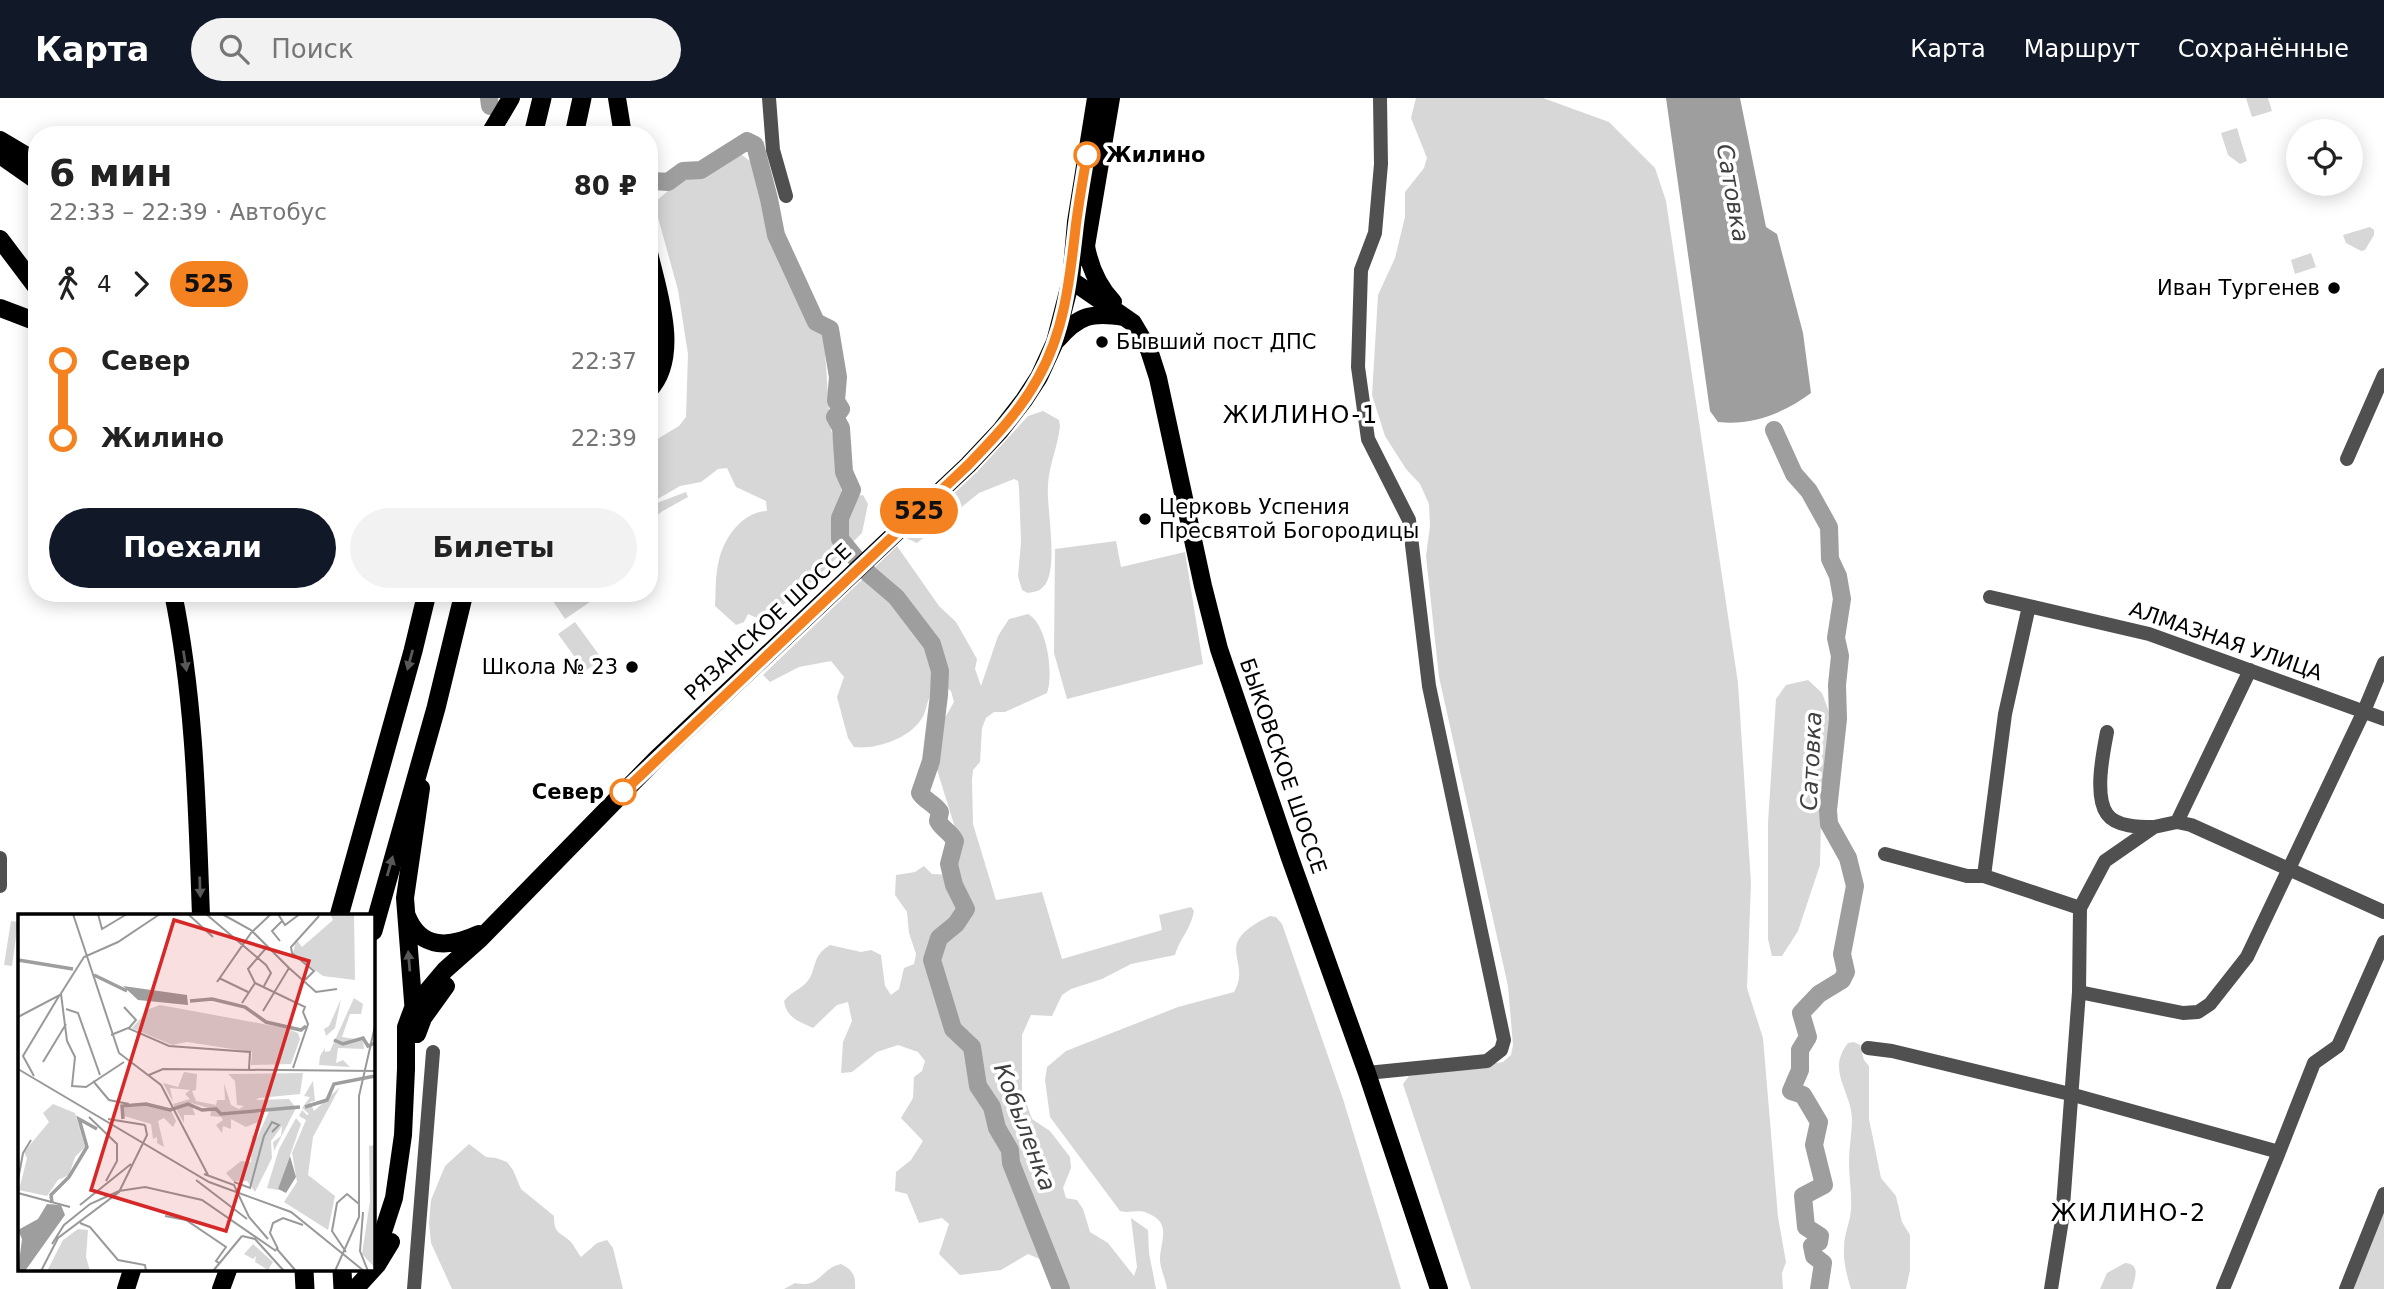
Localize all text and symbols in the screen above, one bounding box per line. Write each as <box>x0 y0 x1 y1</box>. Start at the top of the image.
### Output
search box <box>191 18 681 81</box>
text: Карта <box>35 30 149 69</box>
icon: search <box>215 30 253 68</box>
text: Поиск <box>271 34 354 64</box>
text: Карта <box>1910 35 1986 63</box>
text: Маршрут <box>2024 35 2140 63</box>
text: Сохранённые <box>2178 35 2349 63</box>
map controls <box>2286 119 2363 196</box>
button: locate <box>2286 119 2363 196</box>
marker: Жилино <box>1074 142 1100 168</box>
water label: Сатовка <box>1712 142 1754 244</box>
place label: Жилино <box>1106 143 1205 167</box>
text: 6 мин <box>49 151 173 195</box>
text: 80 ₽ <box>574 171 637 201</box>
text: 22:33 – 22:39 · Автобус <box>49 199 327 225</box>
icon: walk <box>49 265 87 303</box>
icon: forward <box>122 265 160 303</box>
text: 525 <box>184 270 234 298</box>
text: 4 <box>97 271 112 297</box>
place label: Иван Тургенев <box>2157 276 2320 300</box>
marker: Иван Тургенев <box>2326 280 2342 296</box>
place label: Бывший пост ДПС <box>1116 330 1316 354</box>
marker: Бывший пост ДПС <box>1094 334 1110 350</box>
text: Север <box>101 346 190 376</box>
text: 22:37 <box>571 348 637 374</box>
district label: ЖИЛИНО-1 <box>1223 401 1379 429</box>
text: Жилино <box>101 423 224 453</box>
text: 22:39 <box>571 425 637 451</box>
line badge: 525 <box>879 488 959 534</box>
place label: Церковь Успения Пресвятой Богородицы <box>1159 495 1419 543</box>
text: 525 <box>894 497 944 525</box>
button: Поехали <box>49 508 336 588</box>
button: Билеты <box>350 508 637 588</box>
marker: Церковь Успения Пресвятой Богородицы <box>1137 511 1153 527</box>
street label: РЯЗАНСКОЕ ШОССЕ <box>680 539 856 705</box>
street label: АЛМАЗНАЯ УЛИЦА <box>2126 597 2326 686</box>
one-way arrow <box>405 649 415 670</box>
one-way arrow <box>179 650 190 672</box>
place label: Школа № 23 <box>482 655 618 679</box>
street label: БЫКОВСКОЕ ШОССЕ <box>1235 655 1331 877</box>
marker: Школа № 23 <box>624 659 640 675</box>
water label: Сатовка <box>1795 711 1827 811</box>
marker: Север <box>610 779 636 805</box>
place label: Север <box>532 780 604 804</box>
one-way arrow <box>386 855 396 876</box>
one-way arrow <box>194 877 206 899</box>
inset map <box>18 914 374 1272</box>
one-way arrow <box>403 950 414 972</box>
water label: Кобыленка <box>989 1059 1061 1195</box>
district label: ЖИЛИНО-2 <box>2051 1199 2207 1227</box>

